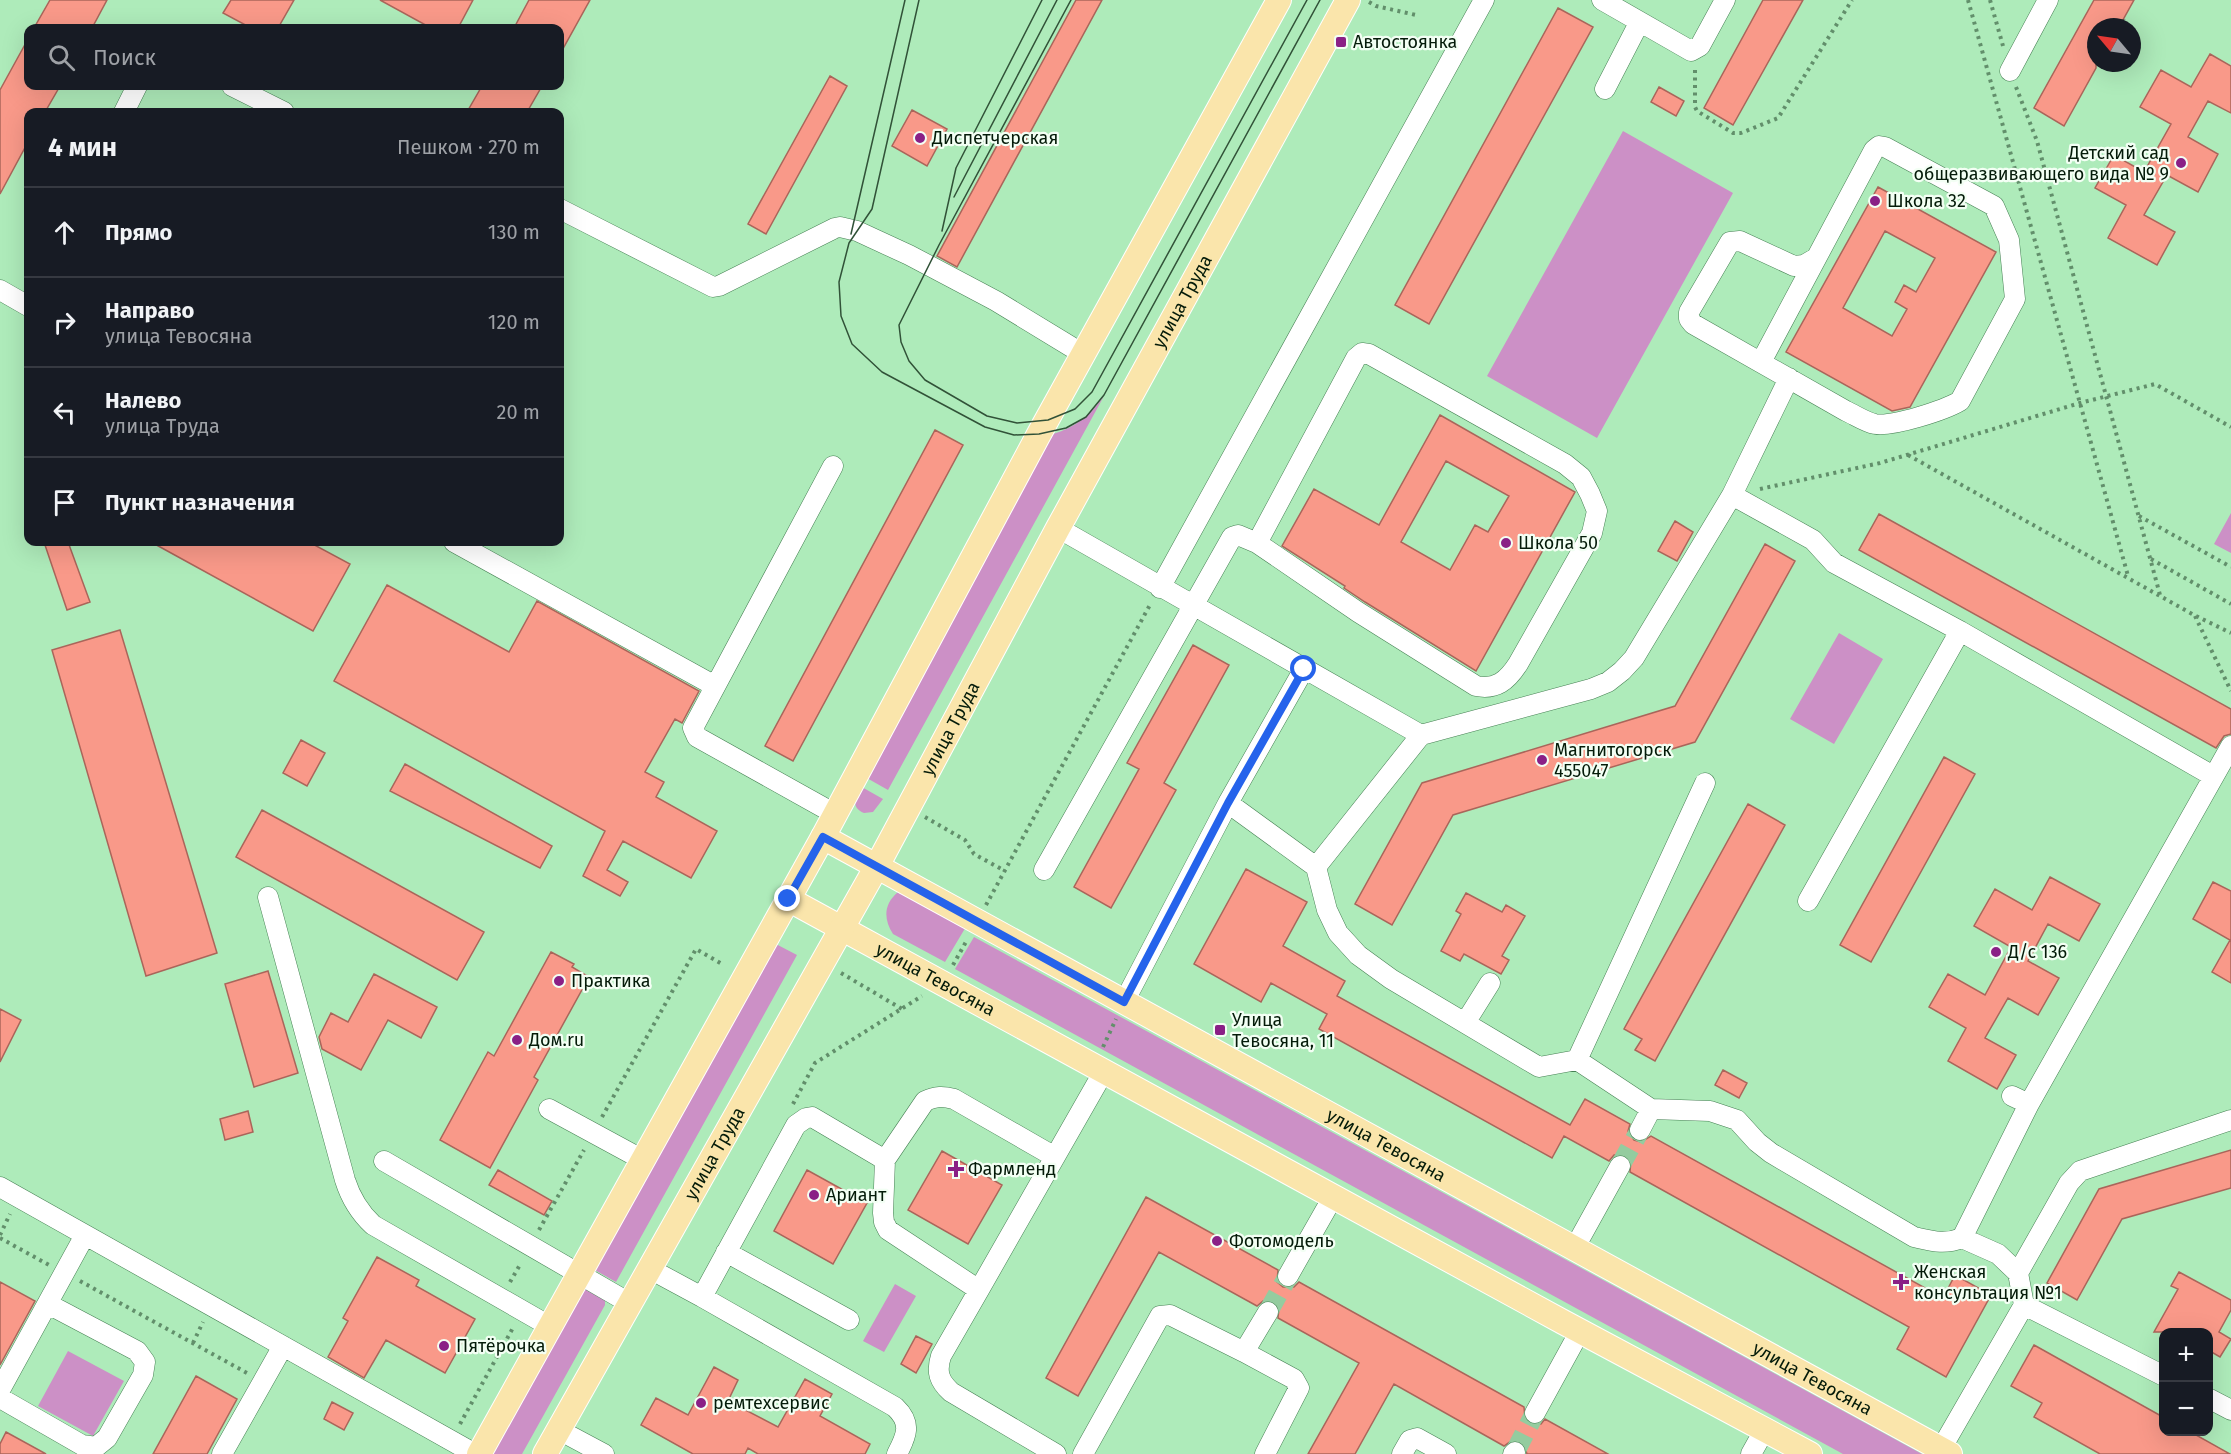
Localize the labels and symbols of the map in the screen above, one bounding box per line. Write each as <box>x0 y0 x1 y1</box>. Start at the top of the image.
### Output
north arrow <box>2087 18 2141 72</box>
place label: Автостоянка <box>1353 31 1457 53</box>
marker: Автостоянка <box>1334 35 1348 49</box>
place label: Диспетчерская <box>931 127 1058 149</box>
marker: Диспетчерская <box>913 131 927 145</box>
place label: Детский сад общеразвивающего вида № 9 <box>1913 142 2169 185</box>
marker: Детский сад общеразвивающего вида № 9 <box>2174 156 2188 170</box>
place label: Школа 32 <box>1887 190 1966 212</box>
marker: Школа 32 <box>1868 194 1882 208</box>
street label: улица Труда <box>1148 251 1217 352</box>
place label: Школа 50 <box>1518 532 1598 554</box>
marker: Школа 50 <box>1499 536 1513 550</box>
route start <box>1290 655 1316 681</box>
street label: улица Труда <box>916 678 985 779</box>
place label: Магнитогорск 455047 <box>1554 739 1672 782</box>
marker: Магнитогорск 455047 <box>1535 753 1549 767</box>
route end <box>774 885 800 911</box>
street label: улица Тевосяна <box>872 938 999 1021</box>
place label: Д/с 136 <box>2007 941 2067 963</box>
marker: Д/с 136 <box>1989 945 2003 959</box>
place label: Практика <box>571 970 651 992</box>
marker: Практика <box>552 974 566 988</box>
place label: Улица Тевосяна, 11 <box>1232 1009 1334 1052</box>
marker: Улица Тевосяна, 11 <box>1213 1023 1227 1037</box>
place label: Дом.ru <box>528 1029 584 1051</box>
marker: Дом.ru <box>510 1033 524 1047</box>
street label: улица Труда <box>680 1103 750 1204</box>
street label: улица Тевосяна <box>1323 1104 1450 1187</box>
place label: Фармленд <box>968 1158 1056 1180</box>
marker: Фармленд <box>949 1162 963 1176</box>
place label: Ариант <box>826 1184 887 1206</box>
marker: Ариант <box>807 1188 821 1202</box>
place label: Фотомодель <box>1229 1230 1334 1252</box>
marker: Фотомодель <box>1210 1234 1224 1248</box>
place label: Женская консультация №1 <box>1914 1261 2062 1304</box>
marker: Женская консультация №1 <box>1892 1273 1910 1291</box>
place label: Пятёрочка <box>456 1335 546 1357</box>
street label: улица Тевосяна <box>1749 1337 1876 1420</box>
marker: Пятёрочка <box>437 1339 451 1353</box>
place label: ремтехсервис <box>713 1392 830 1414</box>
marker: ремтехсервис <box>694 1396 708 1410</box>

